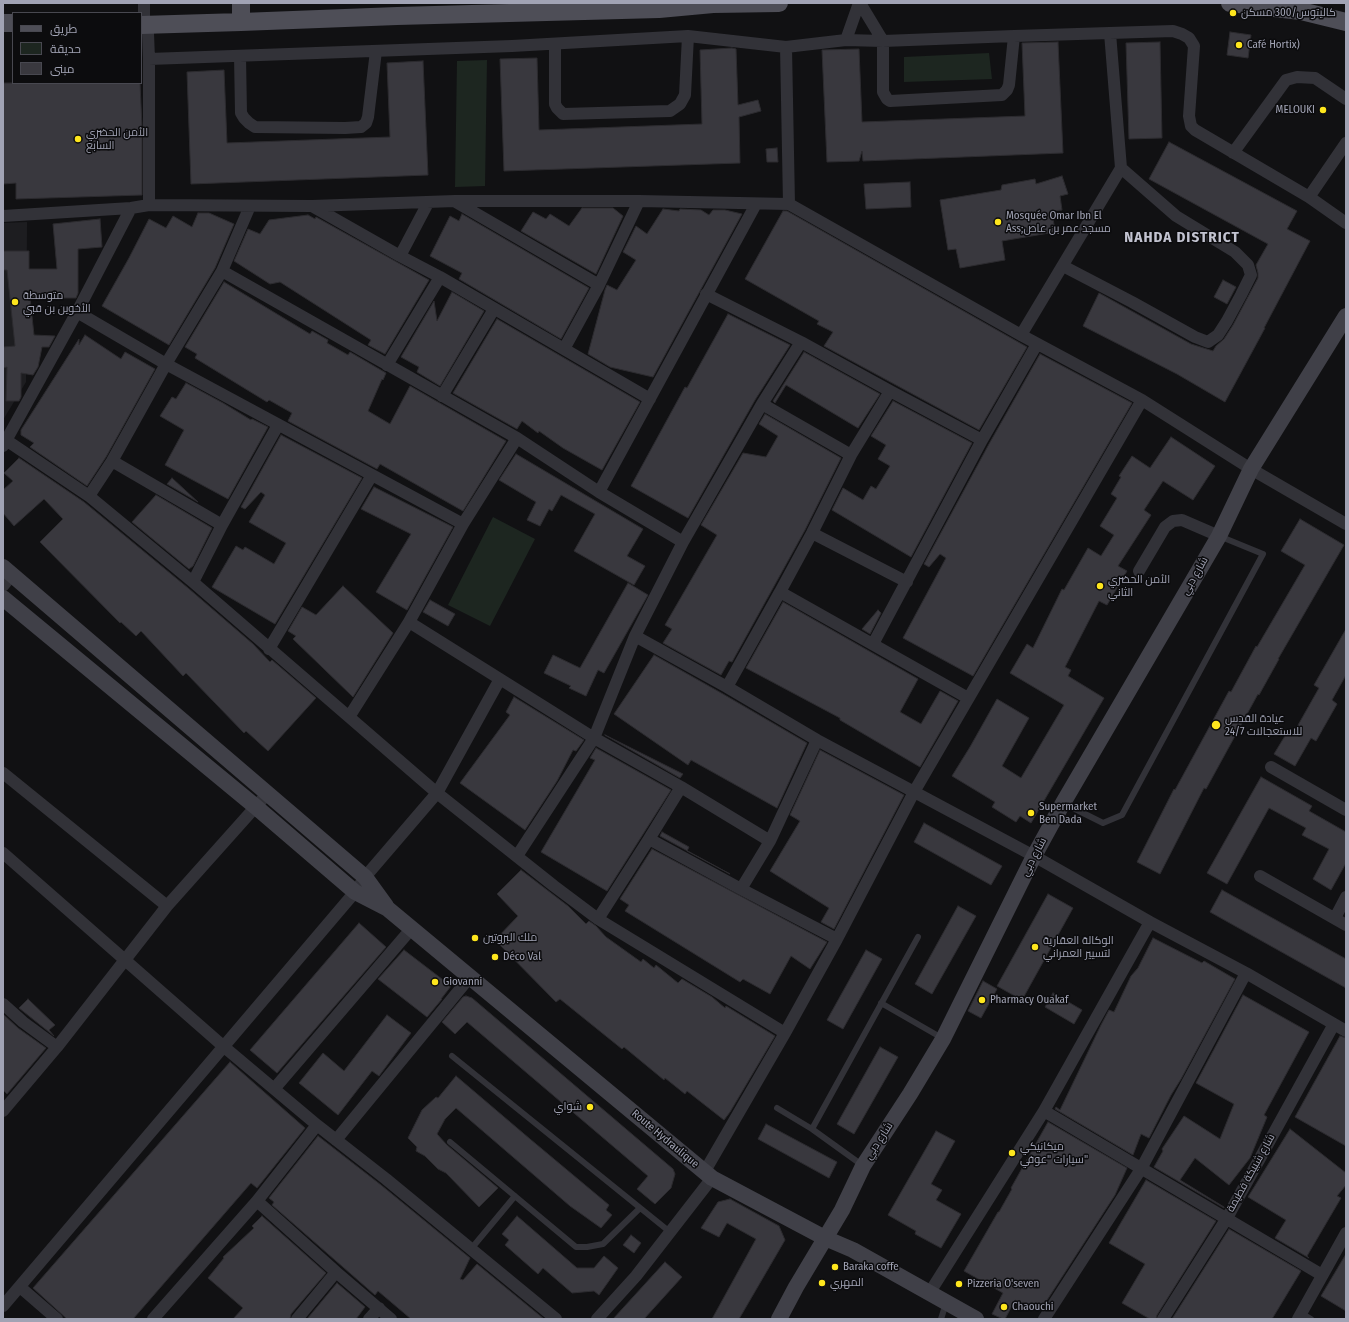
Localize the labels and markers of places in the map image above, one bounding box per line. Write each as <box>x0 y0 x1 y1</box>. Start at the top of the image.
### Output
place label: كاليتوس/300 مسكن <box>1241 6 1336 20</box>
marker: كاليتوس/300 مسكن <box>1228 8 1238 18</box>
place label: Café Hortix) <box>1247 38 1300 52</box>
marker: Café Hortix) <box>1234 40 1244 50</box>
place label: MELOUKI <box>1276 103 1315 117</box>
marker: MELOUKI <box>1318 105 1328 115</box>
place label: الأمن الحضري السابع <box>86 126 148 152</box>
marker: الأمن الحضري السابع <box>73 134 83 144</box>
place label: Mosquée Omar Ibn El Ass;مسجد عمر بن عاص <box>1006 209 1111 235</box>
marker: Mosquée Omar Ibn El Ass;مسجد عمر بن عاص <box>993 217 1003 227</box>
place label: متوسطة الأخوين بن قبي <box>23 289 91 315</box>
marker: متوسطة الأخوين بن قبي <box>10 297 20 307</box>
place label: الأمن الحضري الثاني <box>1108 573 1170 599</box>
marker: الأمن الحضري الثاني <box>1095 581 1105 591</box>
place label: عيادة القدس للاستعجالات 24/7 <box>1225 712 1302 738</box>
marker: عيادة القدس للاستعجالات 24/7 <box>1210 719 1222 731</box>
place label: Supermarket Ben Dada <box>1039 800 1097 826</box>
marker: Supermarket Ben Dada <box>1026 808 1036 818</box>
place label: ملك البروتين <box>483 931 537 945</box>
marker: ملك البروتين <box>470 933 480 943</box>
place label: الوكالة العقارية لتسيير العمراني <box>1043 934 1114 960</box>
marker: الوكالة العقارية لتسيير العمراني <box>1030 942 1040 952</box>
place label: Déco Val <box>503 950 541 964</box>
marker: Déco Val <box>490 952 500 962</box>
place label: Giovanni <box>443 975 482 989</box>
marker: Giovanni <box>430 977 440 987</box>
place label: Pharmacy Ouakaf <box>990 993 1068 1007</box>
marker: Pharmacy Ouakaf <box>977 995 987 1005</box>
place label: شواي <box>554 1100 582 1114</box>
marker: شواي <box>585 1102 595 1112</box>
place label: ميكانيكي سيارات "عوفي" <box>1020 1140 1088 1166</box>
marker: ميكانيكي سيارات "عوفي" <box>1007 1148 1017 1158</box>
place label: Baraka coffe <box>843 1260 899 1274</box>
marker: Baraka coffe <box>830 1262 840 1272</box>
place label: المهري <box>830 1276 864 1290</box>
place label: Pizzeria O'seven <box>967 1277 1039 1291</box>
marker: المهري <box>817 1278 827 1288</box>
marker: Pizzeria O'seven <box>954 1279 964 1289</box>
place label: Chaouchi <box>1012 1300 1053 1314</box>
marker: Chaouchi <box>999 1302 1009 1312</box>

